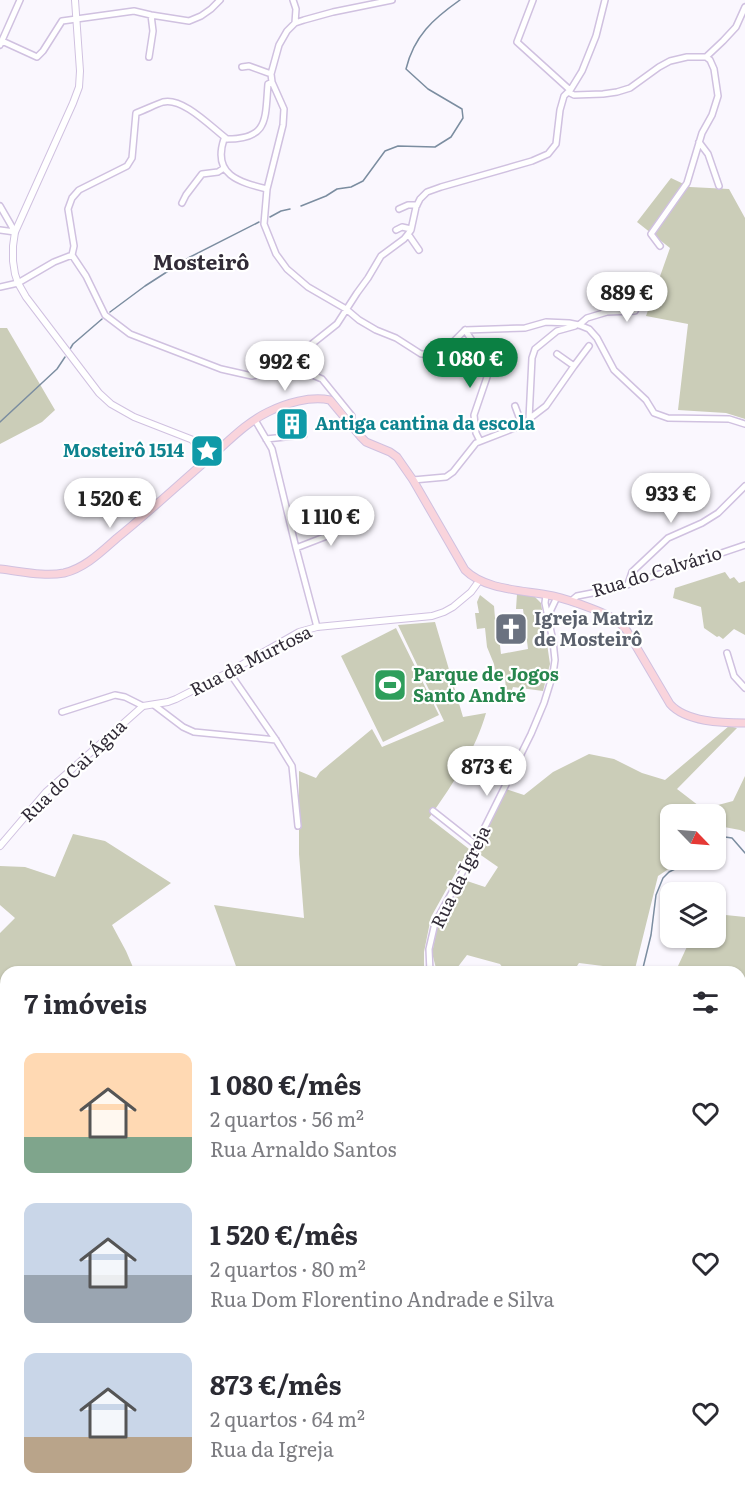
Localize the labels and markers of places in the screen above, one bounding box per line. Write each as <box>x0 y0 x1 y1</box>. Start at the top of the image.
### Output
pin: 889 € <box>585 272 669 323</box>
pin: 1 080 € <box>415 338 525 389</box>
pin: 992 € <box>243 341 327 392</box>
building icon: Antiga cantina da escola <box>274 406 310 442</box>
place label: Antiga cantina da escola <box>315 409 536 436</box>
place icon: Mosteirô 1514 <box>189 433 225 469</box>
place label: Mosteirô 1514 <box>63 436 184 463</box>
pin: 933 € <box>629 473 713 524</box>
pin: 1 520 € <box>55 478 165 529</box>
pin: 1 110 € <box>276 496 386 547</box>
place label: Igreja Matriz de Mosteirô <box>534 604 653 652</box>
church icon: Igreja Matriz de Mosteirô <box>493 611 529 647</box>
place label: Parque de Jogos Santo André <box>413 660 559 708</box>
sports icon: Parque de Jogos Santo André <box>372 667 408 703</box>
pin: 873 € <box>445 746 529 797</box>

